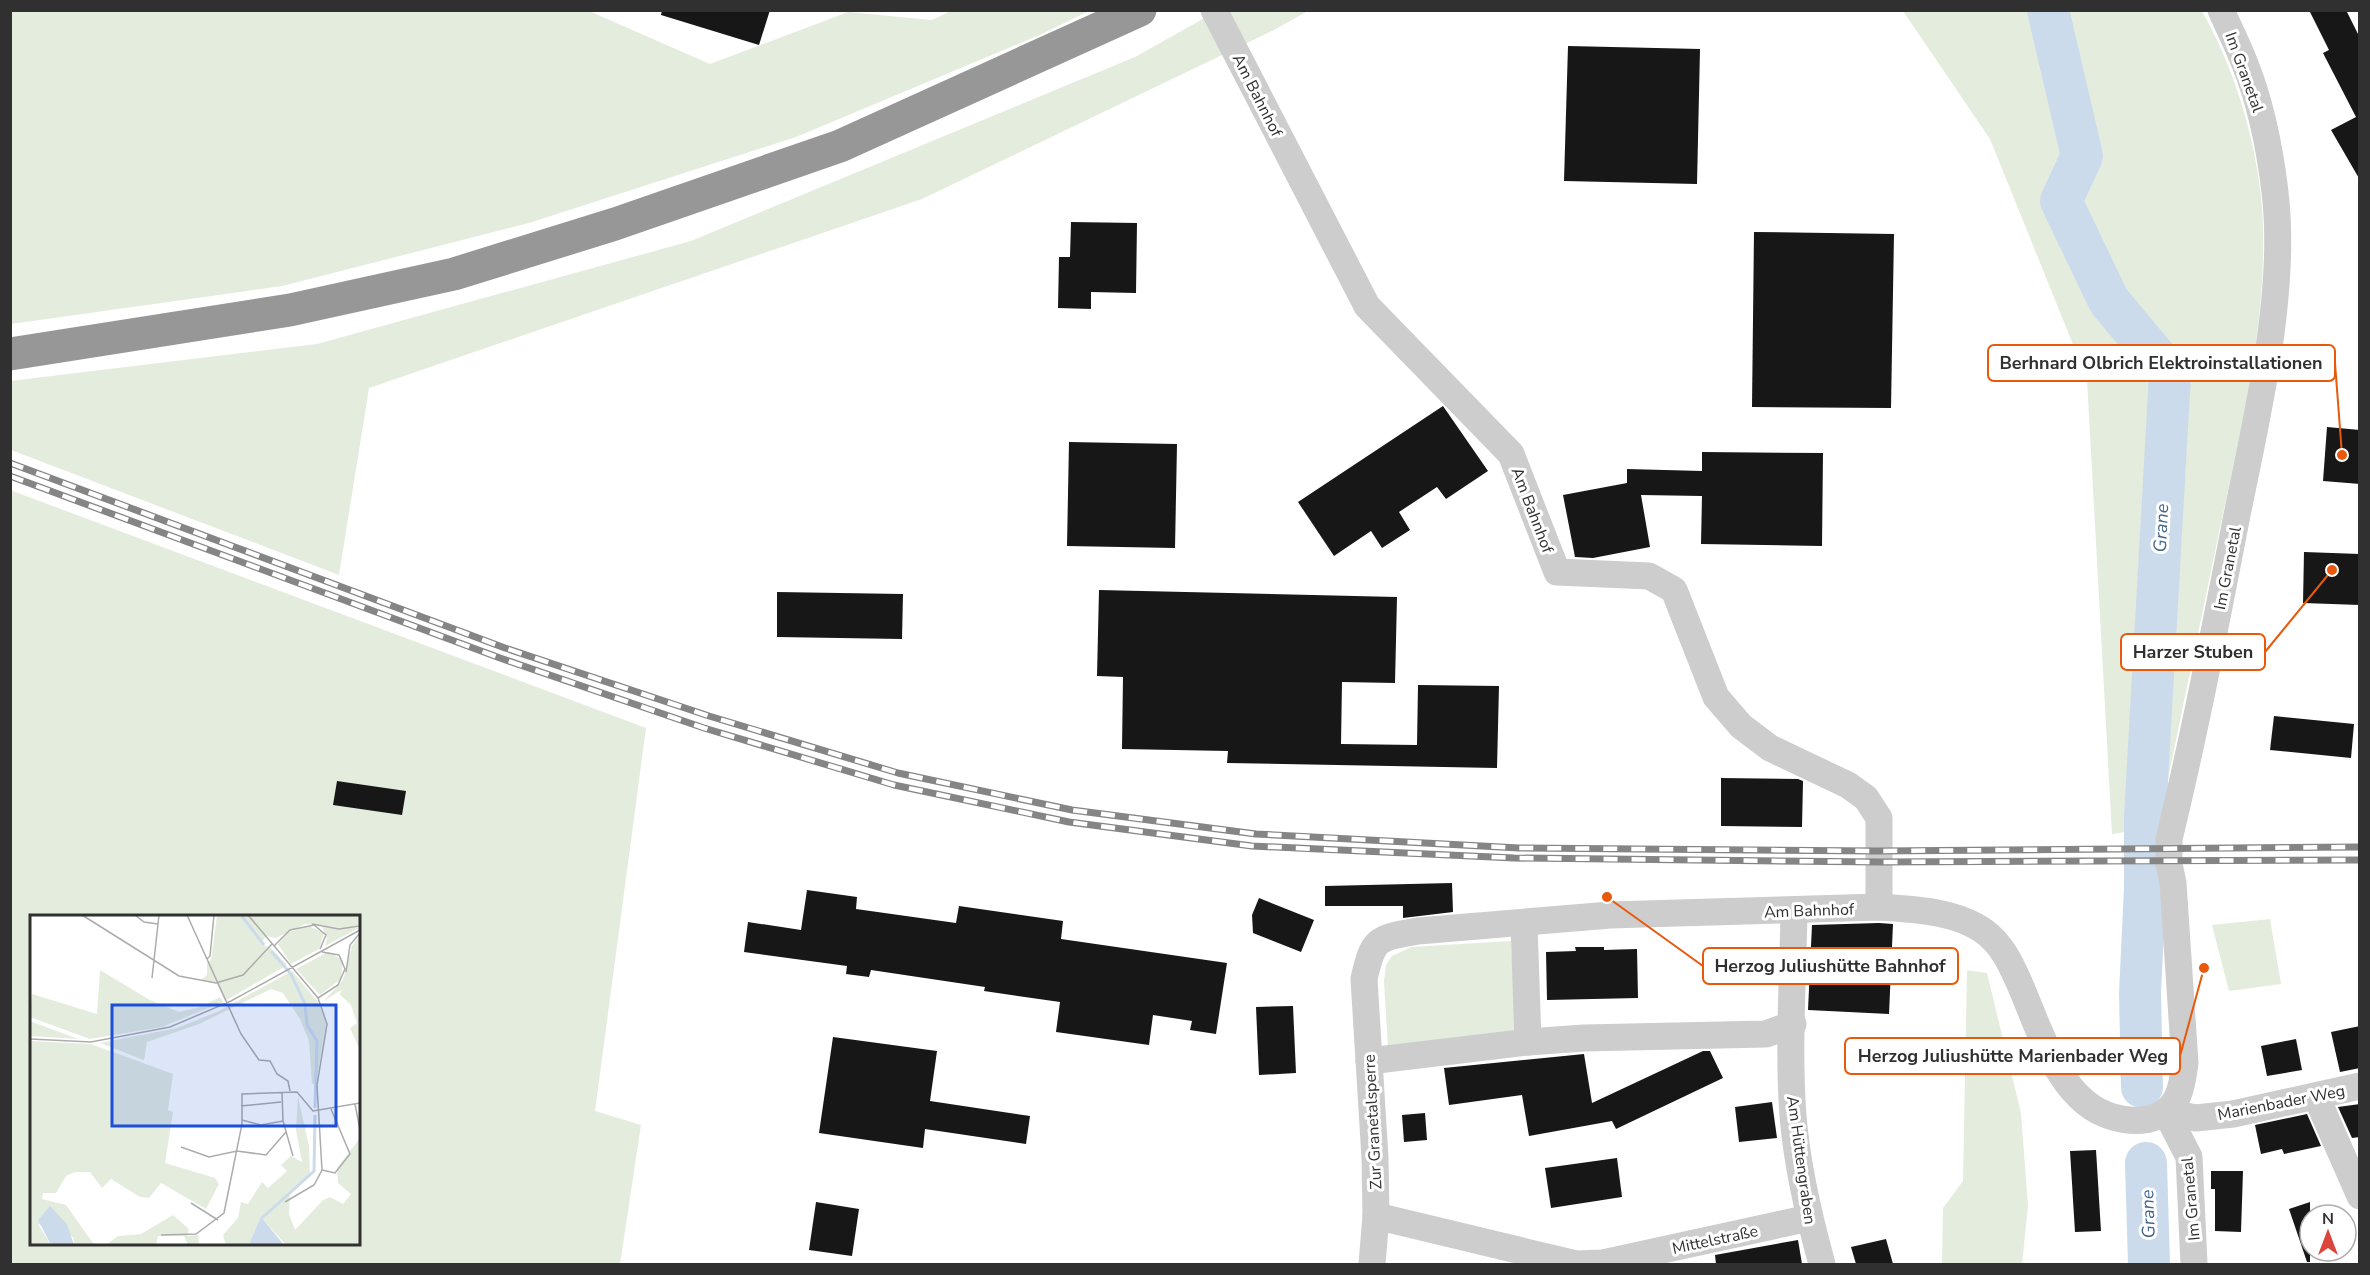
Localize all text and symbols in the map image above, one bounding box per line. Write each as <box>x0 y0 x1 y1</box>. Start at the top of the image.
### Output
street label: Im Granetal <box>2219 29 2269 116</box>
street label: Am Bahnhof <box>1227 50 1288 141</box>
callout: Berhnard Olbrich Elektroinstallationen <box>1988 345 2335 381</box>
text: Berhnard Olbrich Elektroinstallationen <box>1999 351 2323 375</box>
street label: Am Bahnhof <box>1506 464 1559 557</box>
water label: Grane <box>2148 503 2174 553</box>
street label: Im Granetal <box>2209 525 2247 612</box>
callout: Harzer Stuben <box>2121 634 2265 670</box>
text: Harzer Stuben <box>2133 640 2253 664</box>
street label: Am Bahnhof <box>1764 898 1855 924</box>
inset map <box>30 915 360 1245</box>
callout: Herzog Juliushütte Bahnhof <box>1703 948 1958 984</box>
text: Herzog Juliushütte Bahnhof <box>1714 954 1946 978</box>
callout: Herzog Juliushütte Marienbader Weg <box>1845 1038 2180 1074</box>
text: Herzog Juliushütte Marienbader Weg <box>1858 1044 2168 1068</box>
street label: Zur Granetalsperre <box>1358 1054 1388 1190</box>
street label: Marienbader Weg <box>2216 1080 2347 1126</box>
street label: Am Hüttengraben <box>1781 1094 1821 1226</box>
street label: Im Granetal <box>2176 1156 2206 1242</box>
water label: Grane <box>2135 1189 2161 1239</box>
north arrow <box>2298 1203 2358 1263</box>
text: N <box>2322 1208 2334 1230</box>
street label: Mittelstraße <box>1670 1220 1760 1260</box>

